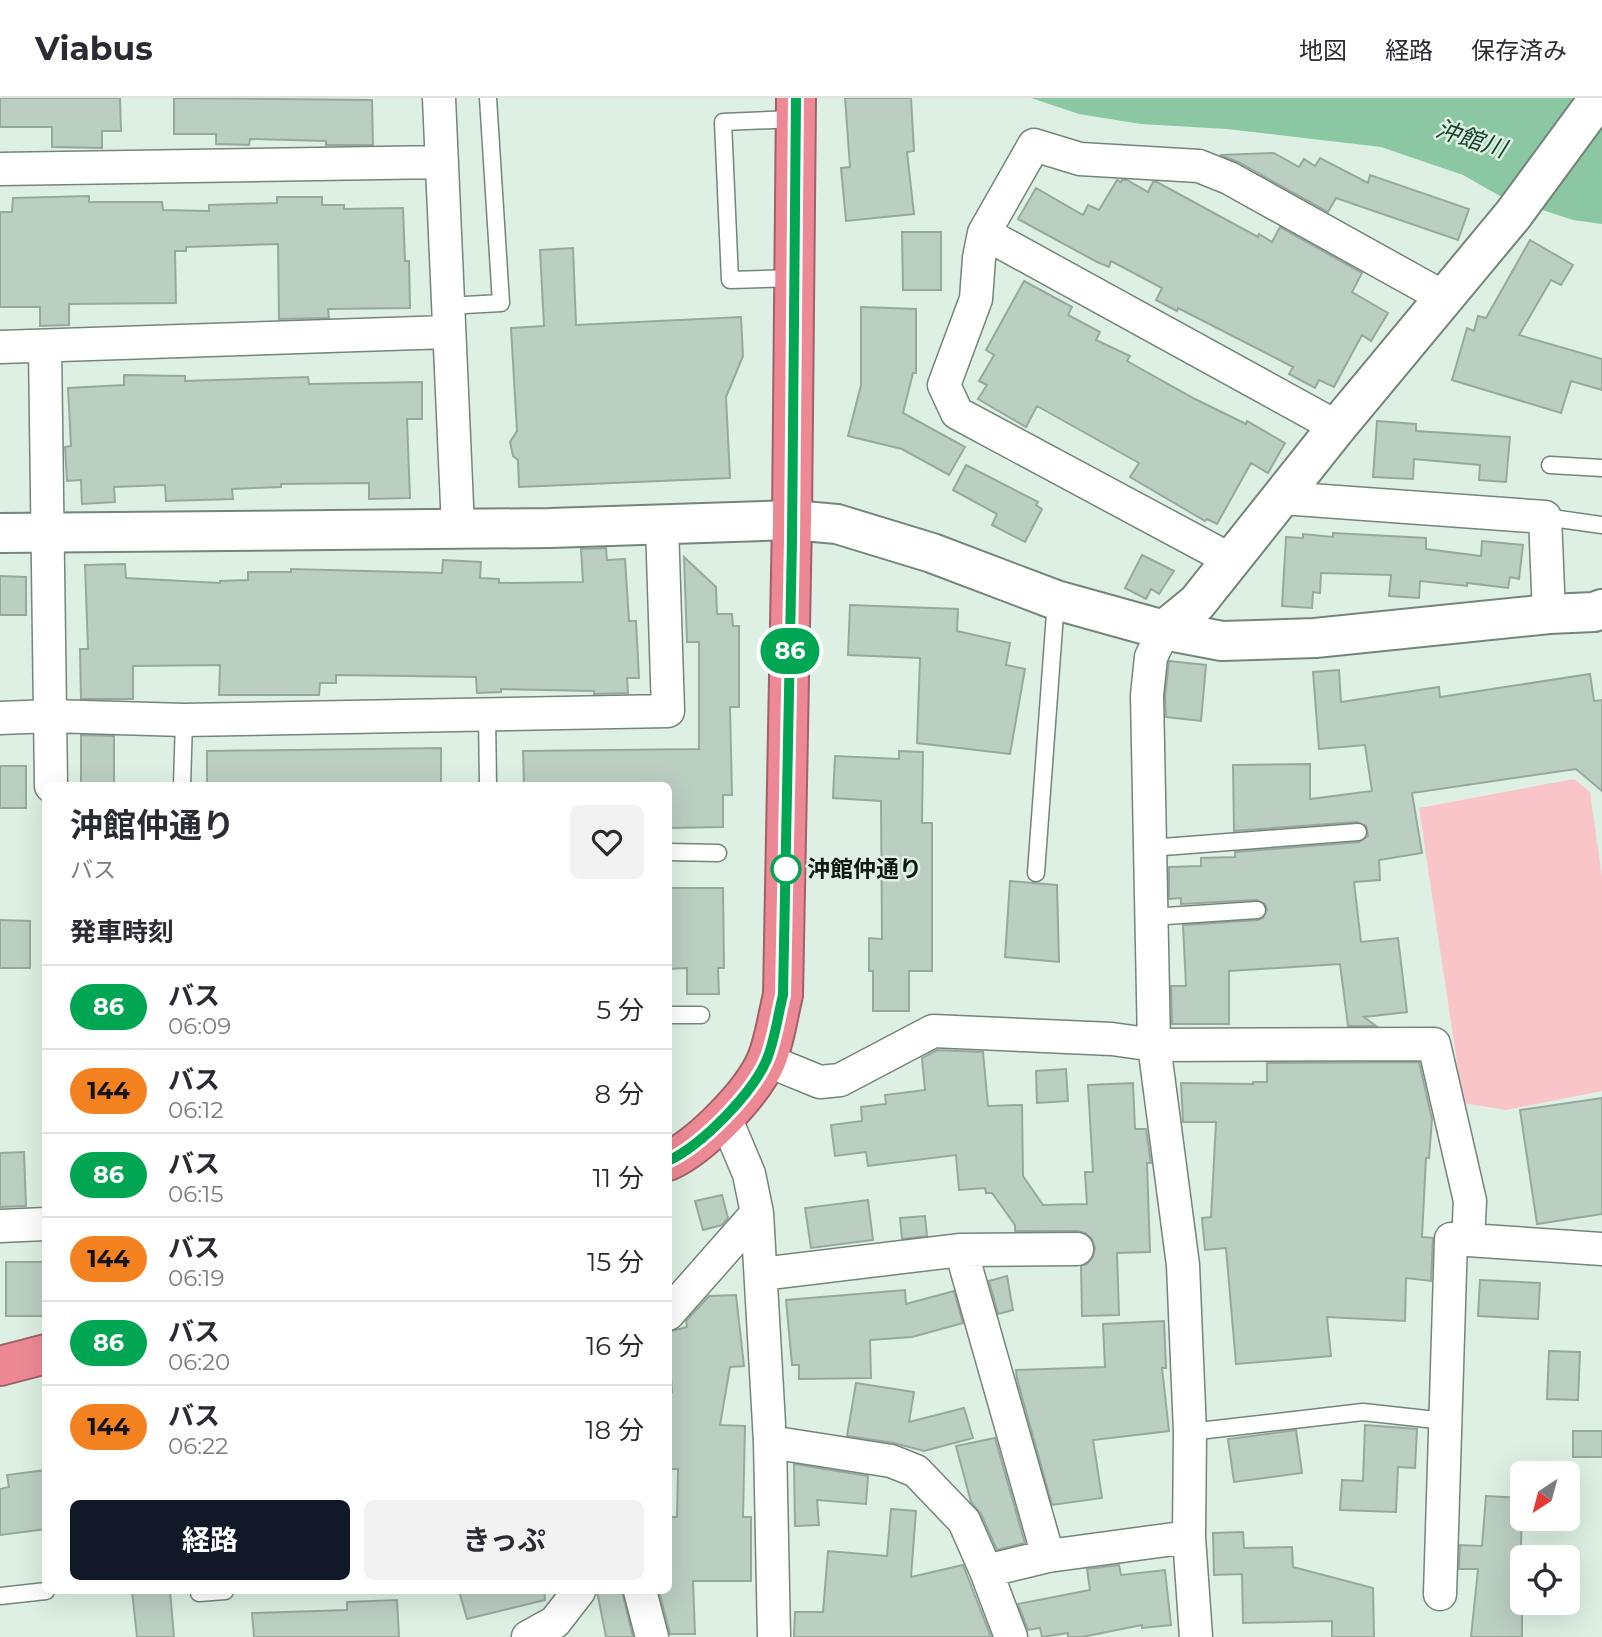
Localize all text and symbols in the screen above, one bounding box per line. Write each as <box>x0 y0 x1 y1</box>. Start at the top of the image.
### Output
text: Viabus <box>35 28 153 68</box>
text: 地図 <box>1299 36 1347 65</box>
text: 経路 <box>1385 36 1433 65</box>
text: 保存済み <box>1471 36 1567 65</box>
water label: 沖館川 <box>1432 114 1513 164</box>
line badge: 86 <box>758 628 822 674</box>
text: 86 <box>774 636 806 665</box>
text: 沖館仲通り <box>70 805 235 845</box>
button: heart <box>570 805 644 879</box>
marker: 沖館仲通り <box>771 854 801 884</box>
place label: 沖館仲通り <box>807 855 922 883</box>
text: バス <box>70 856 116 884</box>
text: 発車時刻 <box>70 916 174 948</box>
text: バス <box>168 980 220 1012</box>
text: 86 <box>93 992 124 1021</box>
text: 5 分 <box>596 994 644 1026</box>
text: 06:09 <box>168 1012 231 1040</box>
text: バス <box>168 1064 220 1096</box>
text: 144 <box>87 1076 130 1105</box>
text: 8 分 <box>595 1078 644 1110</box>
text: 06:12 <box>168 1096 223 1124</box>
text: バス <box>168 1148 220 1180</box>
text: 86 <box>93 1160 124 1189</box>
text: 11 分 <box>592 1162 644 1194</box>
text: 06:15 <box>168 1180 223 1208</box>
text: バス <box>168 1232 220 1264</box>
text: 144 <box>87 1244 130 1273</box>
text: 15 分 <box>587 1246 644 1278</box>
text: 06:19 <box>168 1264 224 1292</box>
text: バス <box>168 1316 220 1348</box>
text: 86 <box>93 1328 124 1357</box>
text: 16 分 <box>586 1330 644 1362</box>
text: 06:20 <box>168 1348 230 1376</box>
text: バス <box>168 1400 220 1432</box>
text: 144 <box>87 1412 130 1441</box>
text: 18 分 <box>585 1414 644 1446</box>
text: 06:22 <box>168 1432 228 1460</box>
north arrow <box>1510 1461 1580 1531</box>
map controls <box>1510 1461 1580 1615</box>
button: 経路 <box>70 1500 350 1580</box>
button: きっぷ <box>364 1500 644 1580</box>
button: locate <box>1510 1545 1580 1615</box>

